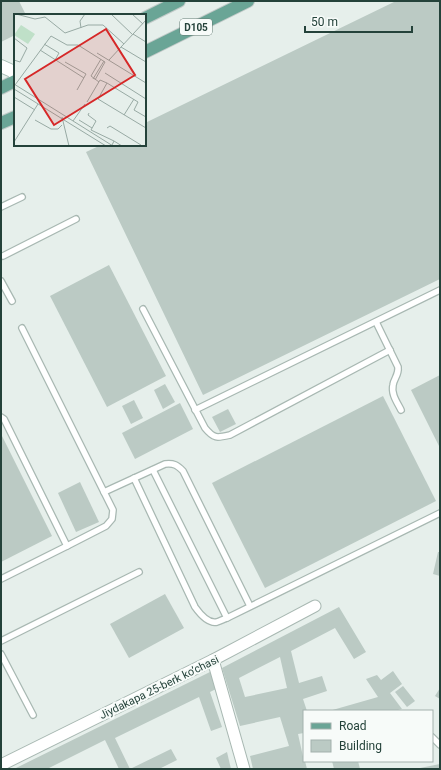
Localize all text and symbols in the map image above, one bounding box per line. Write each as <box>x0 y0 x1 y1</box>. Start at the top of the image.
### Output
scale bar <box>305 8 412 34</box>
inset map <box>14 14 146 146</box>
text: 50 m <box>311 15 338 29</box>
road number: D105 <box>180 19 212 35</box>
street label: Jiydakapa 25-berk koʼchasi <box>97 653 221 722</box>
legend <box>303 710 433 762</box>
text: Road <box>339 719 367 733</box>
text: Building <box>339 739 382 753</box>

